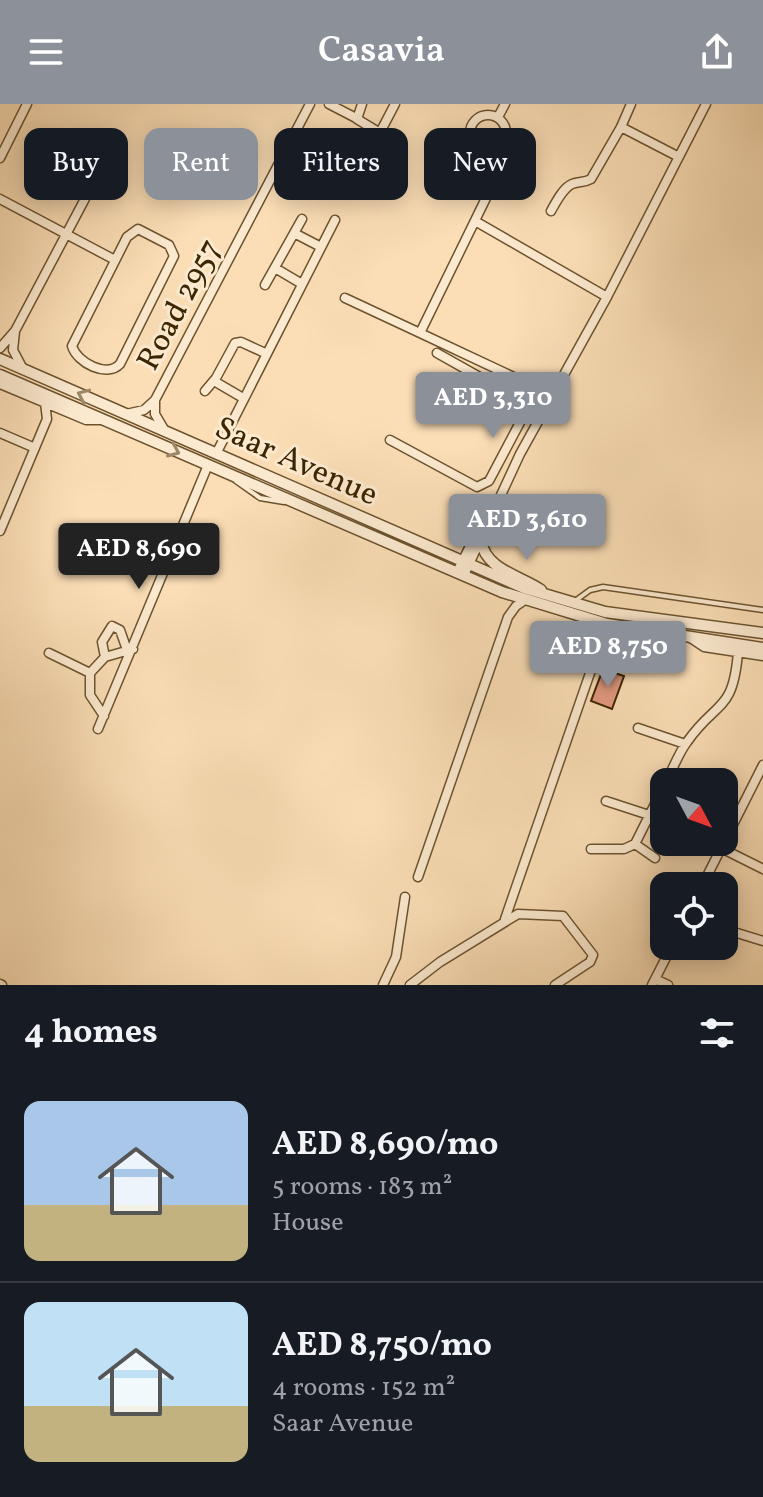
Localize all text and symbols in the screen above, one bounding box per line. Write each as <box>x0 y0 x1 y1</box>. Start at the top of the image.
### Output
text: Casavia <box>318 27 445 77</box>
icon: menu <box>24 30 68 74</box>
icon: share <box>695 30 739 74</box>
chip: Buy <box>24 128 128 200</box>
chip: Rent <box>144 128 258 200</box>
chip: Filters <box>274 128 408 200</box>
chip: New <box>424 128 536 200</box>
street label: Road 2957 <box>128 232 234 379</box>
pin: AED 3,310 <box>401 372 585 440</box>
text: AED 3,310 <box>433 380 553 416</box>
one-way arrow <box>77 389 91 405</box>
street label: Saar Avenue <box>207 407 384 518</box>
one-way arrow <box>166 441 180 457</box>
pin: AED 3,610 <box>435 494 619 562</box>
text: AED 3,610 <box>467 502 587 538</box>
pin: AED 8,690 <box>47 523 231 591</box>
text: AED 8,690 <box>76 531 202 567</box>
pin: AED 8,750 <box>516 621 700 689</box>
text: AED 8,750 <box>548 629 668 665</box>
north arrow <box>650 768 738 856</box>
map controls <box>650 768 738 960</box>
button: locate <box>650 872 738 960</box>
text: 4 homes <box>24 1010 158 1057</box>
icon: filters <box>695 1011 739 1055</box>
text: AED 8,690/mo <box>272 1122 499 1169</box>
icon: home <box>88 1133 184 1229</box>
text: 5 rooms · 183 m² <box>272 1169 452 1205</box>
text: House <box>272 1205 344 1241</box>
text: AED 8,750/mo <box>272 1323 492 1370</box>
icon: home <box>88 1334 184 1430</box>
text: 4 rooms · 152 m² <box>272 1370 455 1406</box>
text: Saar Avenue <box>272 1406 413 1442</box>

